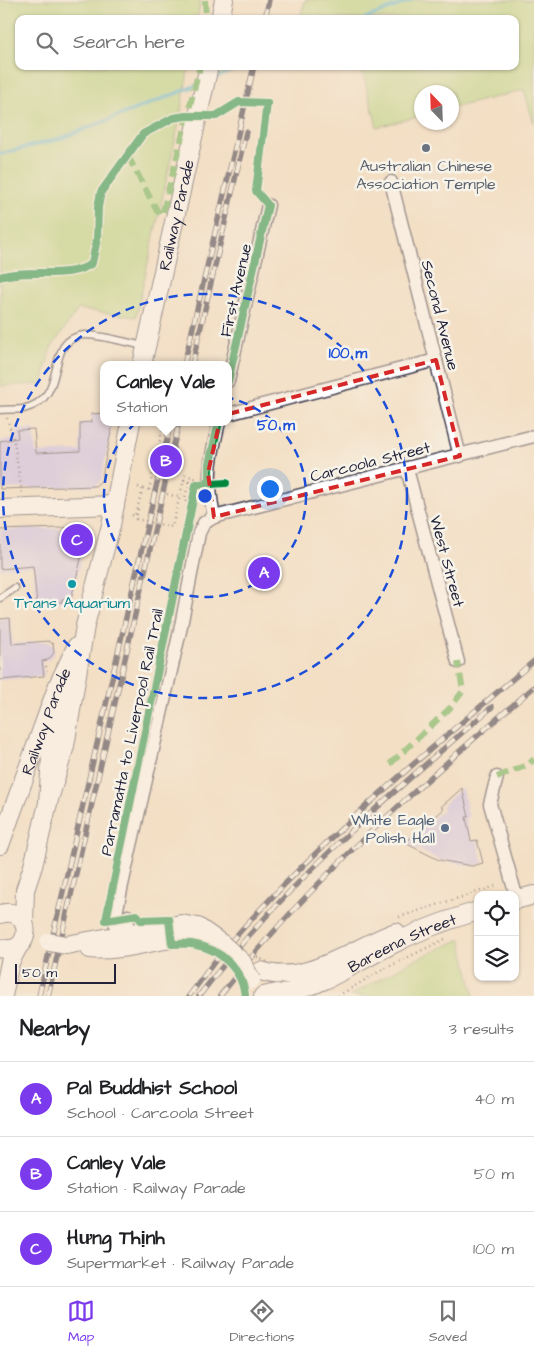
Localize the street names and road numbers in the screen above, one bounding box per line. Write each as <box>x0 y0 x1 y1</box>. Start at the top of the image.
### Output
street label: Railway Parade <box>154 157 200 272</box>
street label: First Avenue <box>215 241 257 339</box>
street label: Second Avenue <box>416 258 464 373</box>
street label: Carcoola Street <box>308 436 433 488</box>
street label: West Street <box>424 513 470 610</box>
street label: Parramatta to Liverpool Rail Trail <box>95 607 169 858</box>
street label: Railway Parade <box>16 664 77 778</box>
street label: Bareena Street <box>344 908 460 978</box>

